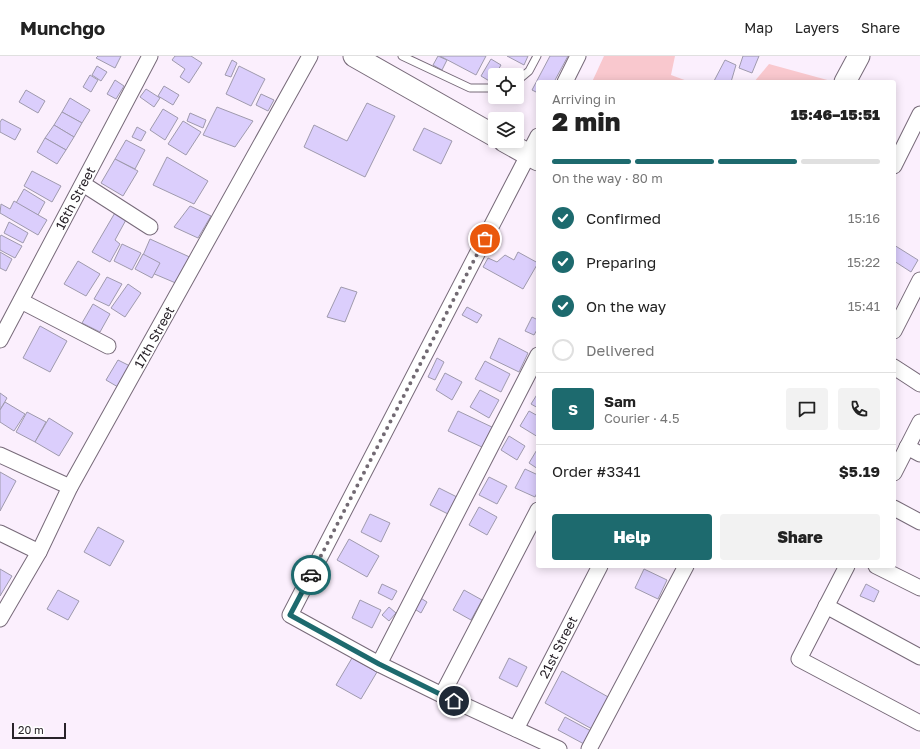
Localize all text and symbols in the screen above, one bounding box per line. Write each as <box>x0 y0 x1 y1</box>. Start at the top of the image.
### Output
text: Munchgo <box>20 16 105 39</box>
text: Map <box>744 19 773 36</box>
text: Layers <box>795 19 839 36</box>
text: Share <box>861 19 900 36</box>
map controls <box>488 68 524 148</box>
button: locate <box>488 68 524 104</box>
text: Arriving in <box>552 91 616 107</box>
text: 15:46–15:51 <box>791 105 880 123</box>
text: 2 min <box>552 106 620 137</box>
button: layers <box>488 112 524 148</box>
street label: 16th Street <box>52 164 98 232</box>
text: On the way · 80 m <box>552 170 663 186</box>
icon: check <box>552 207 574 229</box>
text: Confirmed <box>586 209 661 227</box>
text: 15:16 <box>848 210 880 226</box>
pin <box>468 222 502 256</box>
icon: bag <box>474 228 496 250</box>
icon: check <box>552 251 574 273</box>
text: Preparing <box>586 253 656 271</box>
text: 15:22 <box>847 254 880 270</box>
icon: check <box>552 295 574 317</box>
text: On the way <box>586 297 666 315</box>
text: 15:41 <box>848 298 880 314</box>
street label: 17th Street <box>130 303 178 371</box>
text: Delivered <box>586 341 654 359</box>
button: chat <box>786 388 828 430</box>
button: phone <box>838 388 880 430</box>
text: Sam <box>604 392 636 410</box>
text: S <box>568 400 578 418</box>
text: Courier · 4.5 <box>604 410 679 426</box>
text: Order #3341 <box>552 462 641 480</box>
text: $5.19 <box>839 462 880 480</box>
button: Help <box>552 514 712 560</box>
button: Share <box>720 514 880 560</box>
courier <box>291 555 331 595</box>
icon: car <box>300 564 322 586</box>
street label: 21st Street <box>536 613 580 681</box>
pin <box>437 684 471 718</box>
icon: home <box>443 690 465 712</box>
scale bar <box>12 721 66 740</box>
text: 20 m <box>18 723 44 736</box>

